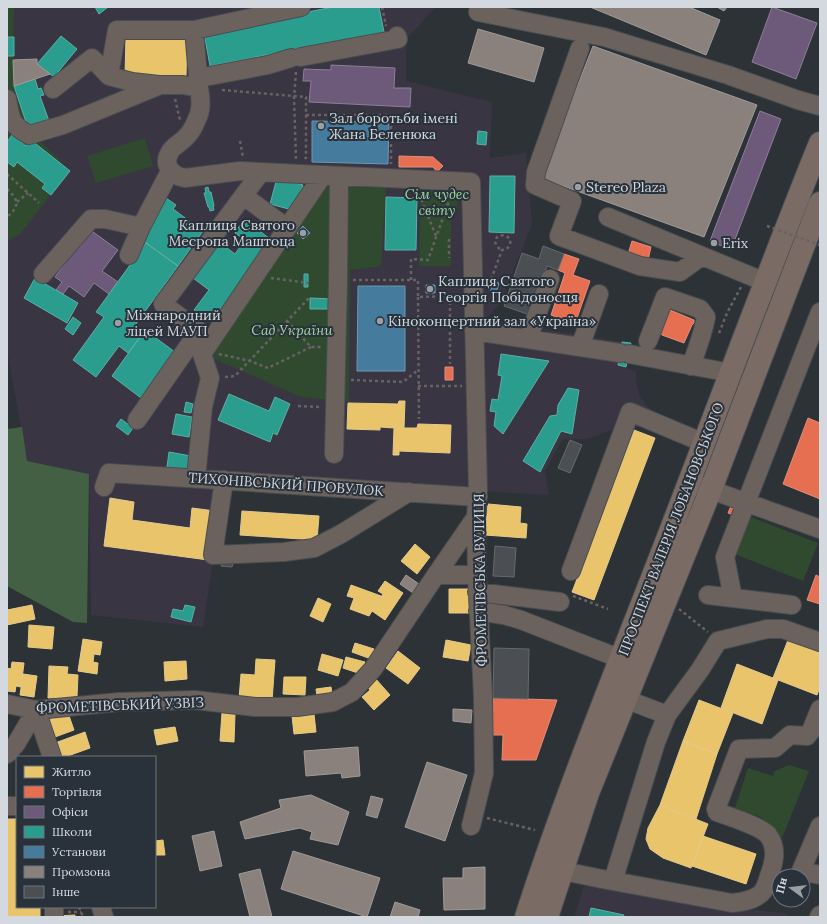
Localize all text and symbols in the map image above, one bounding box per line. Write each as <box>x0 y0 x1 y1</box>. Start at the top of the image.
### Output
place label: Зал боротьби імені Жана Беленюка <box>329 109 458 143</box>
marker: Зал боротьби імені Жана Беленюка <box>316 121 326 131</box>
place label: Stereo Plaza <box>586 178 666 196</box>
marker: Stereo Plaza <box>573 182 583 192</box>
park label: Сім чудес світу <box>405 185 470 219</box>
place label: Каплиця Святого Месропа Маштоца <box>168 216 295 250</box>
marker: Каплиця Святого Месропа Маштоца <box>298 228 308 238</box>
place label: Erix <box>722 234 749 252</box>
marker: Erix <box>709 238 719 248</box>
place label: Каплиця Святого Георгія Побідоносця <box>438 272 578 306</box>
marker: Каплиця Святого Георгія Побідоносця <box>425 284 435 294</box>
place label: Міжнародний ліцей МАУП <box>126 306 221 340</box>
place label: Кіноконцертний зал «Україна» <box>388 312 596 330</box>
marker: Кіноконцертний зал «Україна» <box>375 316 385 326</box>
marker: Міжнародний ліцей МАУП <box>113 318 123 328</box>
park label: Сад України <box>251 321 333 339</box>
street label: ПРОСПЕКТ ВАЛЕРІЯ ЛОБАНОВСЬКОГО <box>614 400 728 658</box>
street label: ТИХОНІВСЬКИЙ ПРОВУЛОК <box>188 468 385 500</box>
street label: ФРОМЕТІВСЬКА ВУЛИЦЯ <box>469 493 491 667</box>
street label: ФРОМЕТІВСЬКИЙ УЗВІЗ <box>36 693 205 717</box>
legend <box>16 756 156 908</box>
text: Житло <box>52 764 91 779</box>
text: Торгівля <box>52 784 102 799</box>
text: Офіси <box>52 804 88 819</box>
text: Школи <box>52 824 92 839</box>
text: Установи <box>51 844 106 859</box>
text: Промзона <box>52 864 110 879</box>
north arrow <box>771 868 811 908</box>
text: Пн <box>773 876 790 895</box>
text: Інше <box>52 884 80 899</box>

